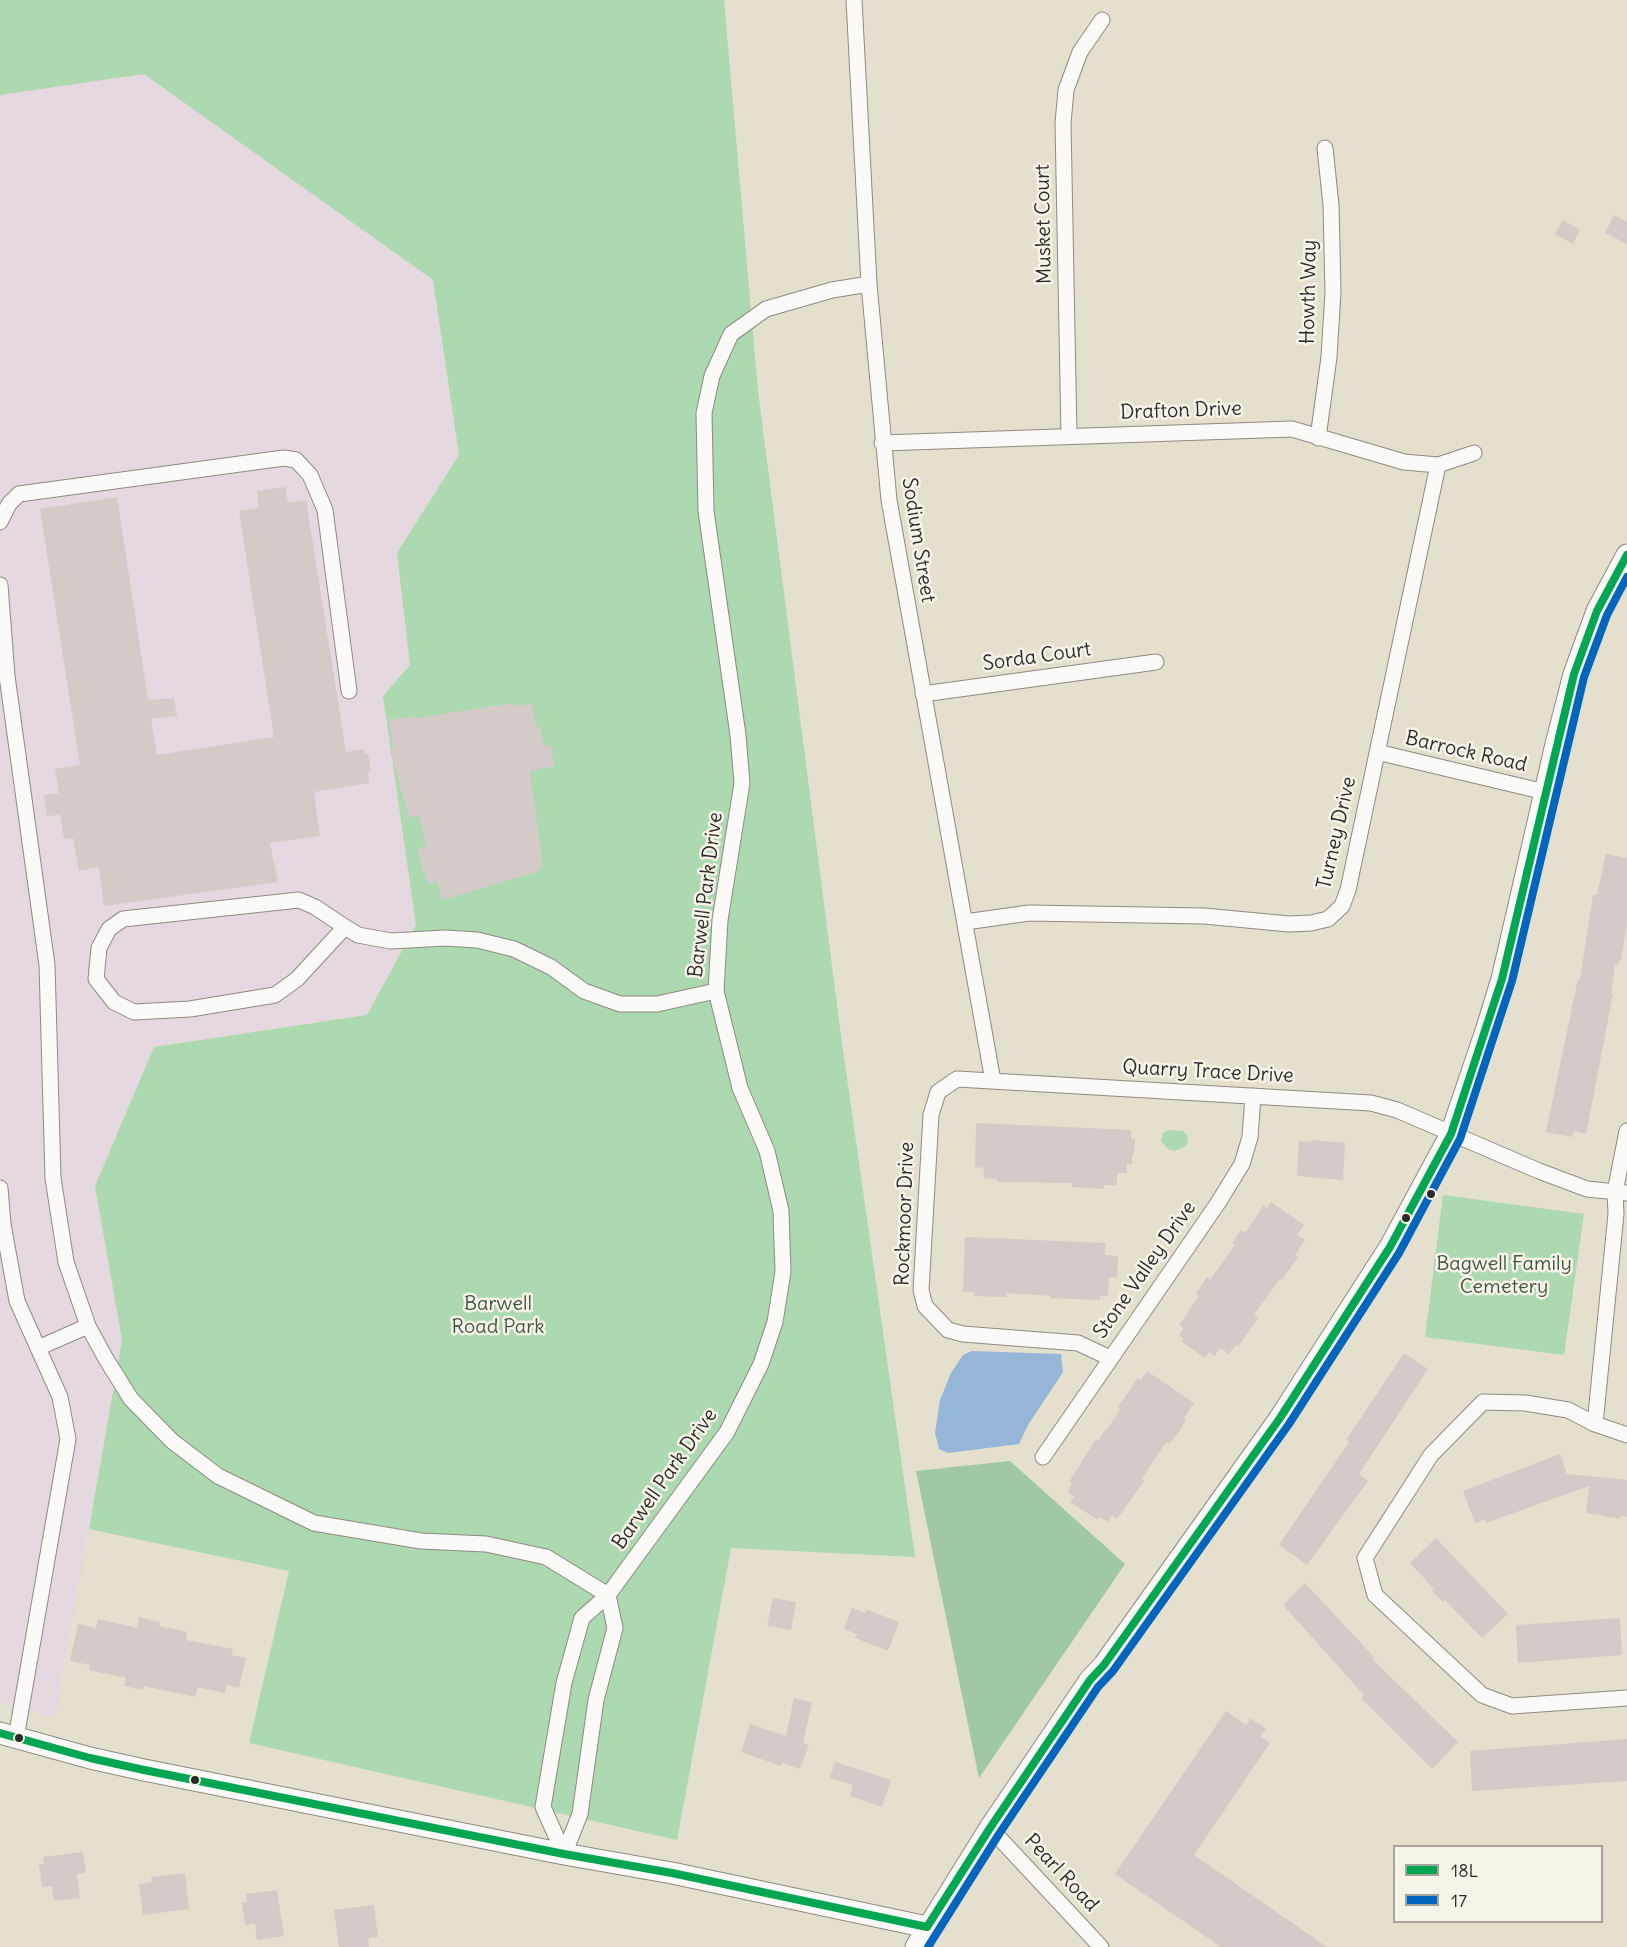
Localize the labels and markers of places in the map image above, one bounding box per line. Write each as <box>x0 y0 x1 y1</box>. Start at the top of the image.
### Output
unlabelled marker <box>1425 1188 1437 1200</box>
unlabelled marker <box>1400 1212 1412 1224</box>
unlabelled marker <box>13 1732 25 1744</box>
unlabelled marker <box>189 1774 201 1786</box>

